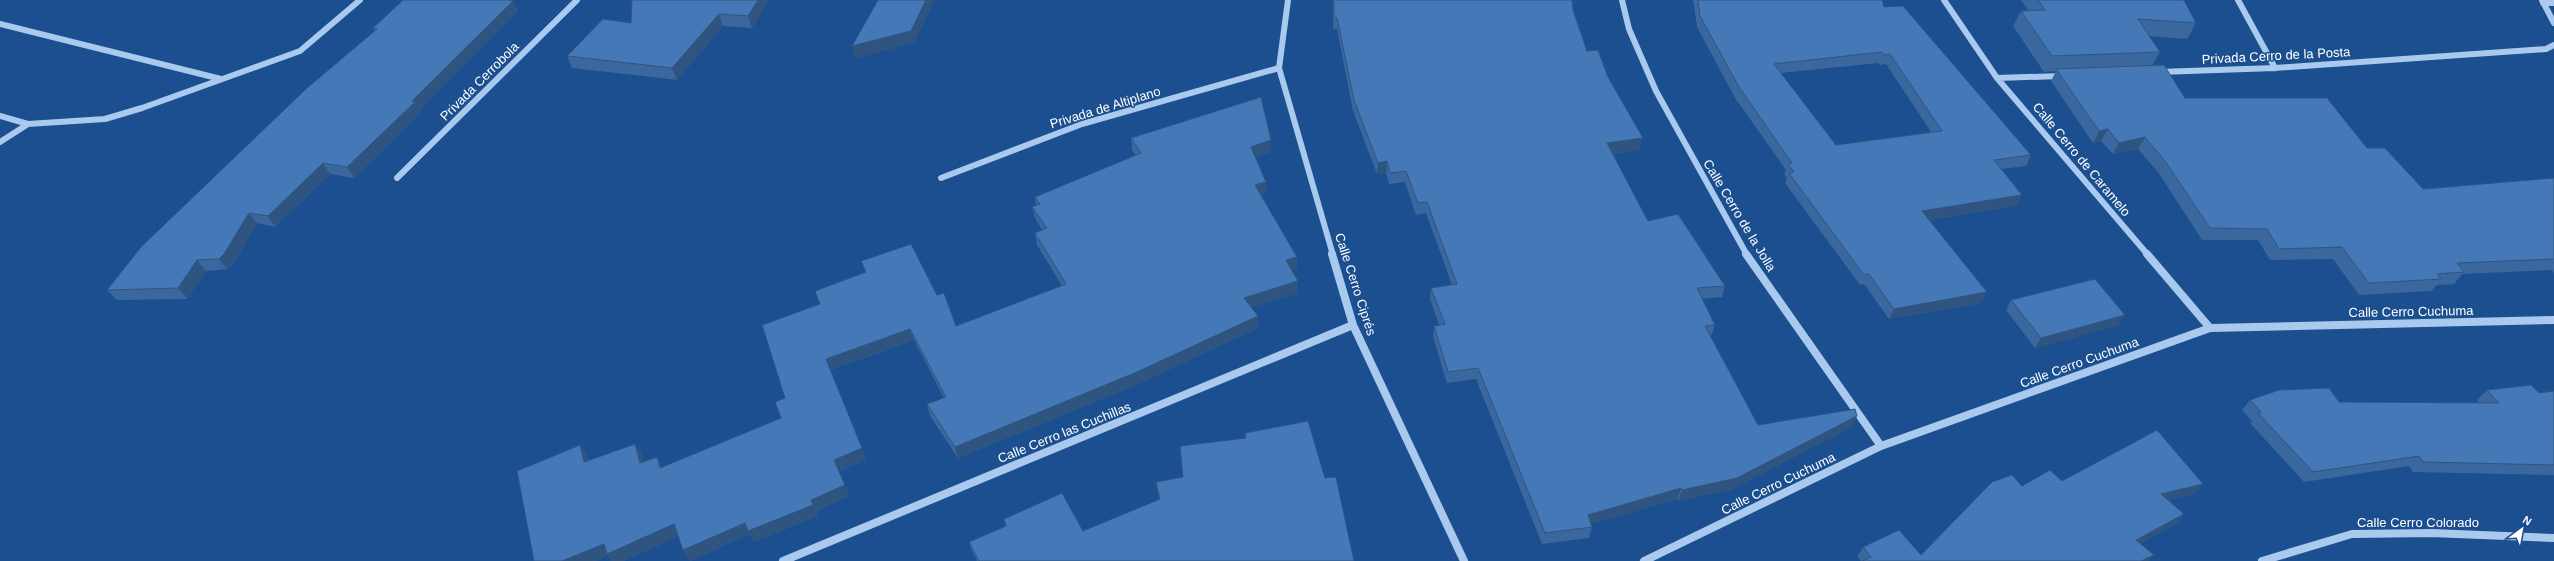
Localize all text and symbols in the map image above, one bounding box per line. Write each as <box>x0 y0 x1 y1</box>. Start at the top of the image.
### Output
street label: Privada Cerrobola <box>437 38 522 124</box>
street label: Privada Cerro de la Posta <box>2201 44 2352 67</box>
street label: Privada de Altiplano <box>1048 84 1162 131</box>
street label: Calle Cerro de Caramelo <box>2030 99 2134 219</box>
street label: Calle Cerro de la Jolla <box>1700 157 1779 275</box>
street label: Calle Cerro Ciprés <box>1332 231 1379 338</box>
street label: Calle Cerro Cuchuma <box>2348 303 2474 320</box>
street label: Calle Cerro Cuchuma <box>2018 334 2141 391</box>
street label: Calle Cerro las Cuchillas <box>995 399 1133 466</box>
street label: Calle Cerro Cuchuma <box>1719 449 1838 518</box>
north arrow <box>2502 509 2542 549</box>
text: N <box>2521 513 2534 528</box>
street label: Calle Cerro Colorado <box>2357 515 2479 530</box>

